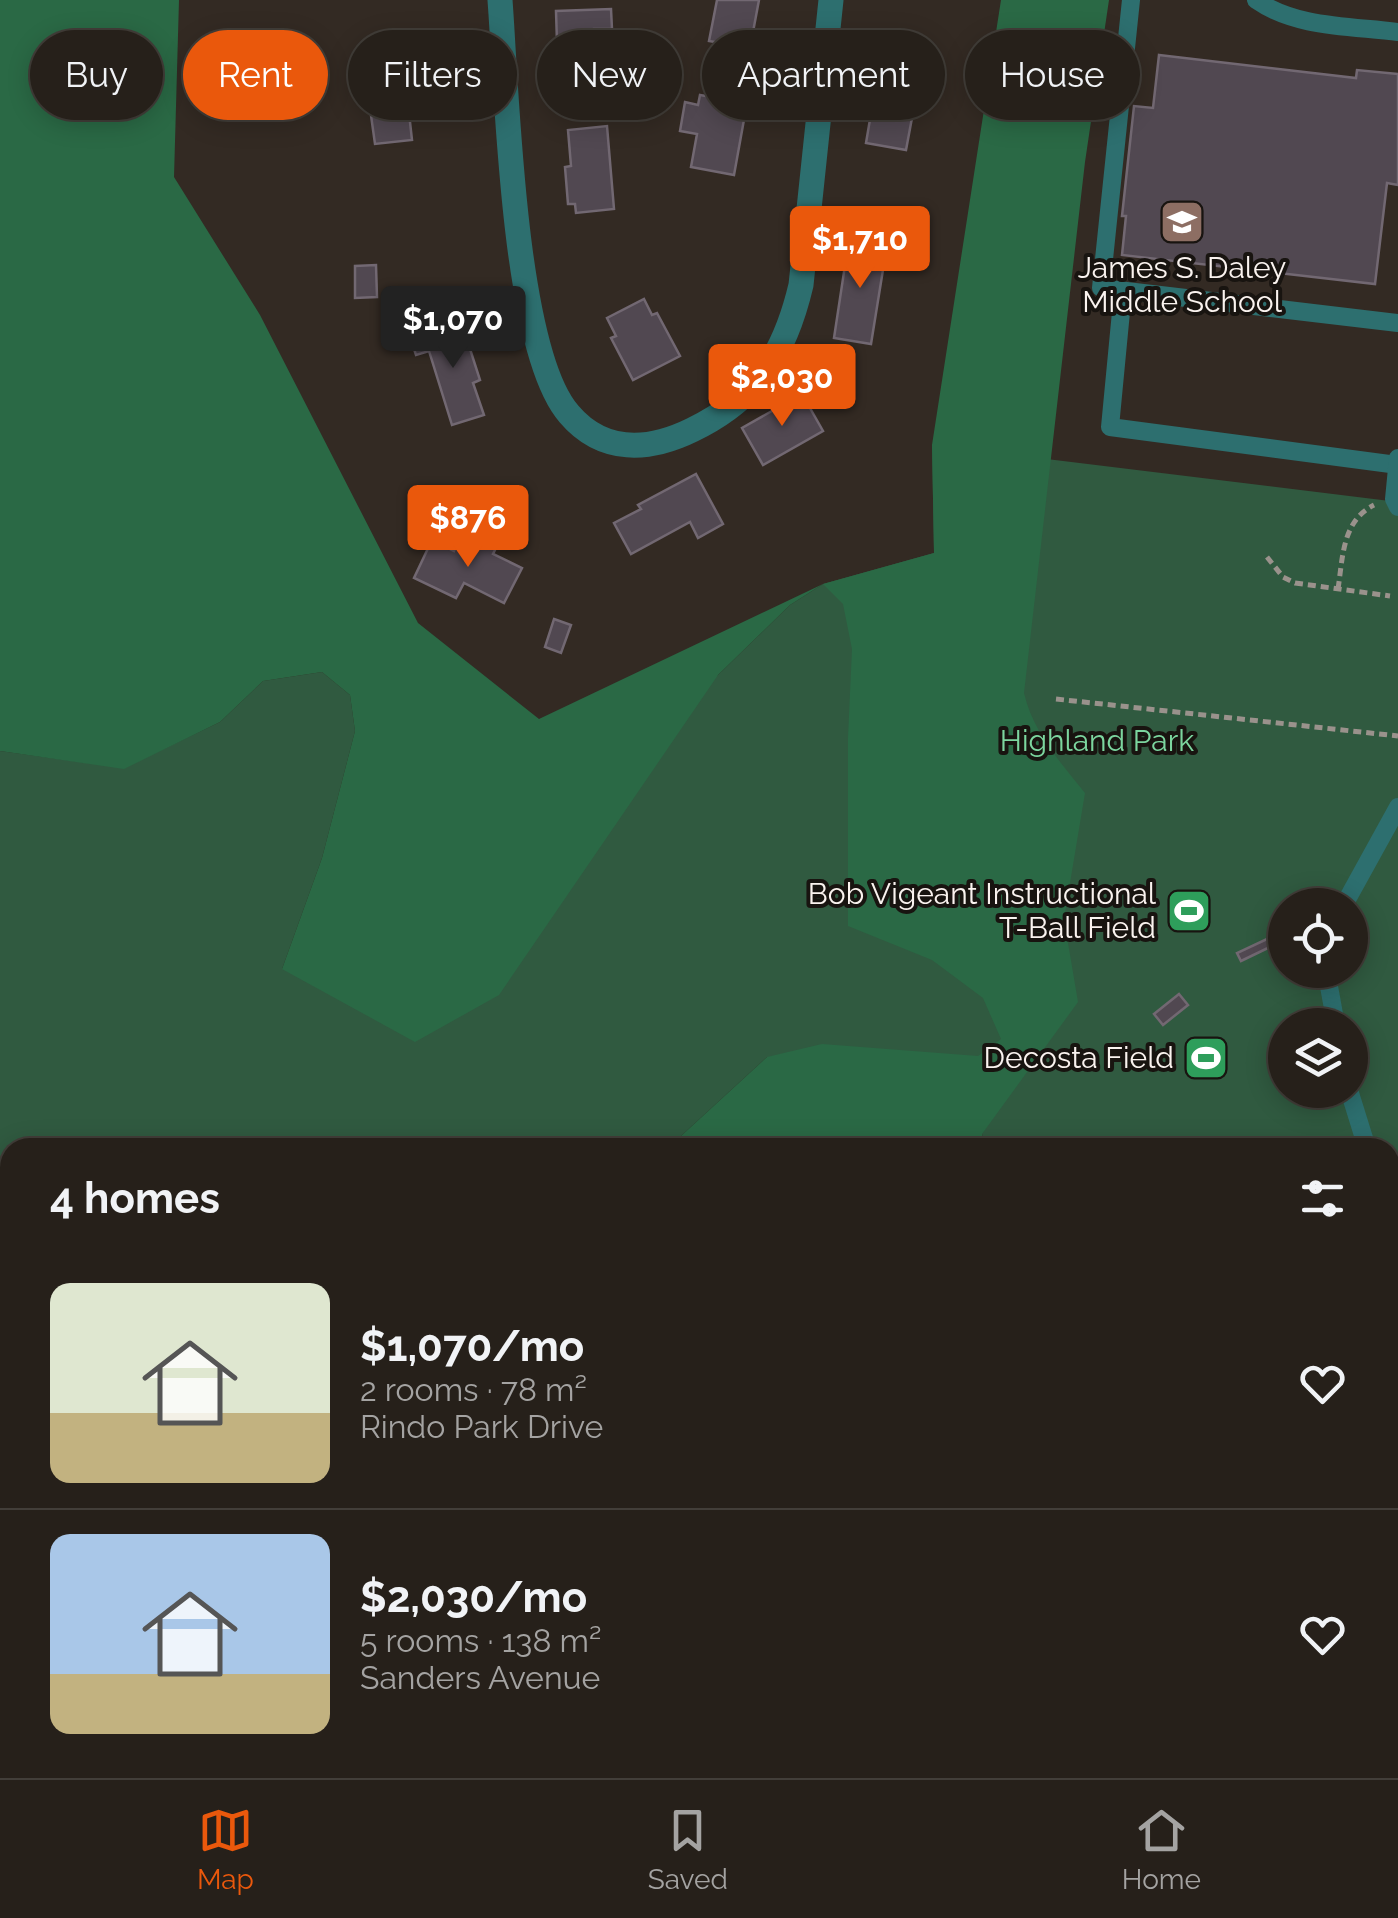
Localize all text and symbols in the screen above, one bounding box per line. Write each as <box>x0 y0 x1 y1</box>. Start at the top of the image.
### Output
chip: Buy <box>30 30 163 120</box>
chip: Rent <box>183 30 328 120</box>
chip: Filters <box>348 30 517 120</box>
chip: New <box>537 30 682 120</box>
chip: Apartment <box>702 30 945 120</box>
chip: House <box>965 30 1140 120</box>
school or university icon: James S. Daley Middle School <box>1159 199 1205 245</box>
pin: $1,710 <box>779 206 941 291</box>
text: $1,710 <box>812 220 908 257</box>
place label: James S. Daley Middle School <box>1078 250 1286 319</box>
pin: $1,070 <box>372 286 534 371</box>
text: $1,070 <box>403 300 503 337</box>
pin: $2,030 <box>701 344 863 429</box>
text: $2,030 <box>731 358 833 395</box>
pin: $876 <box>409 485 527 570</box>
text: $876 <box>430 499 507 536</box>
park label: Highland Park <box>1000 723 1194 758</box>
place label: Bob Vigeant Instructional T-Ball Field <box>808 876 1157 945</box>
sports icon: Bob Vigeant Instructional T-Ball Field <box>1166 888 1212 934</box>
map controls <box>1268 888 1368 1108</box>
button: locate <box>1268 888 1368 988</box>
button: layers <box>1268 1008 1368 1108</box>
sports icon: Decosta Field <box>1183 1035 1229 1081</box>
place label: Decosta Field <box>984 1040 1174 1075</box>
icon: filters <box>1295 1171 1350 1226</box>
text: 4 homes <box>50 1174 220 1223</box>
text: $1,070/mo <box>360 1322 584 1371</box>
icon: home <box>130 1323 250 1443</box>
icon: heart <box>1295 1356 1350 1411</box>
text: 2 rooms · 78 m² <box>360 1371 587 1408</box>
text: Rindo Park Drive <box>360 1408 603 1445</box>
text: $2,030/mo <box>360 1573 587 1622</box>
icon: home <box>130 1574 250 1694</box>
icon: heart <box>1295 1607 1350 1662</box>
text: 5 rooms · 138 m² <box>360 1622 601 1659</box>
text: Sanders Avenue <box>360 1659 600 1696</box>
tab: Map <box>197 1803 254 1896</box>
tab: Saved <box>648 1803 728 1896</box>
tab: Home <box>1122 1803 1201 1896</box>

